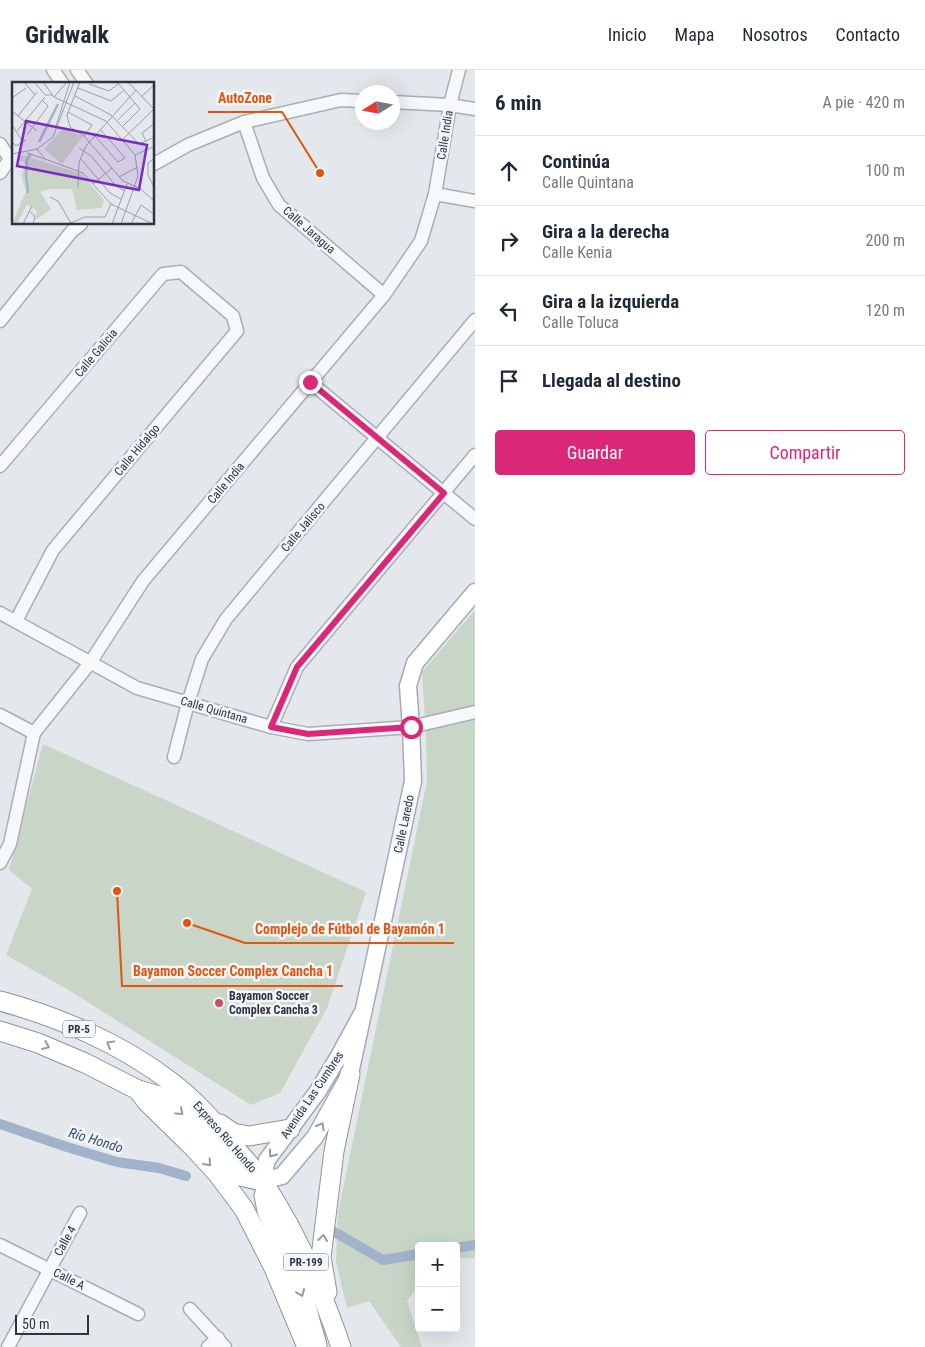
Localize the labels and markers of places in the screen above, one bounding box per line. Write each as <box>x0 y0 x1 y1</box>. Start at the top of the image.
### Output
callout: AutoZone <box>208 83 282 112</box>
callout: Complejo de Fútbol de Bayamón 1 <box>245 914 454 943</box>
callout: Bayamon Soccer Complex Cancha 1 <box>122 957 343 986</box>
place label: Bayamon Soccer Complex Cancha 3 <box>229 989 318 1017</box>
marker: Bayamon Soccer Complex Cancha 3 <box>213 997 225 1009</box>

